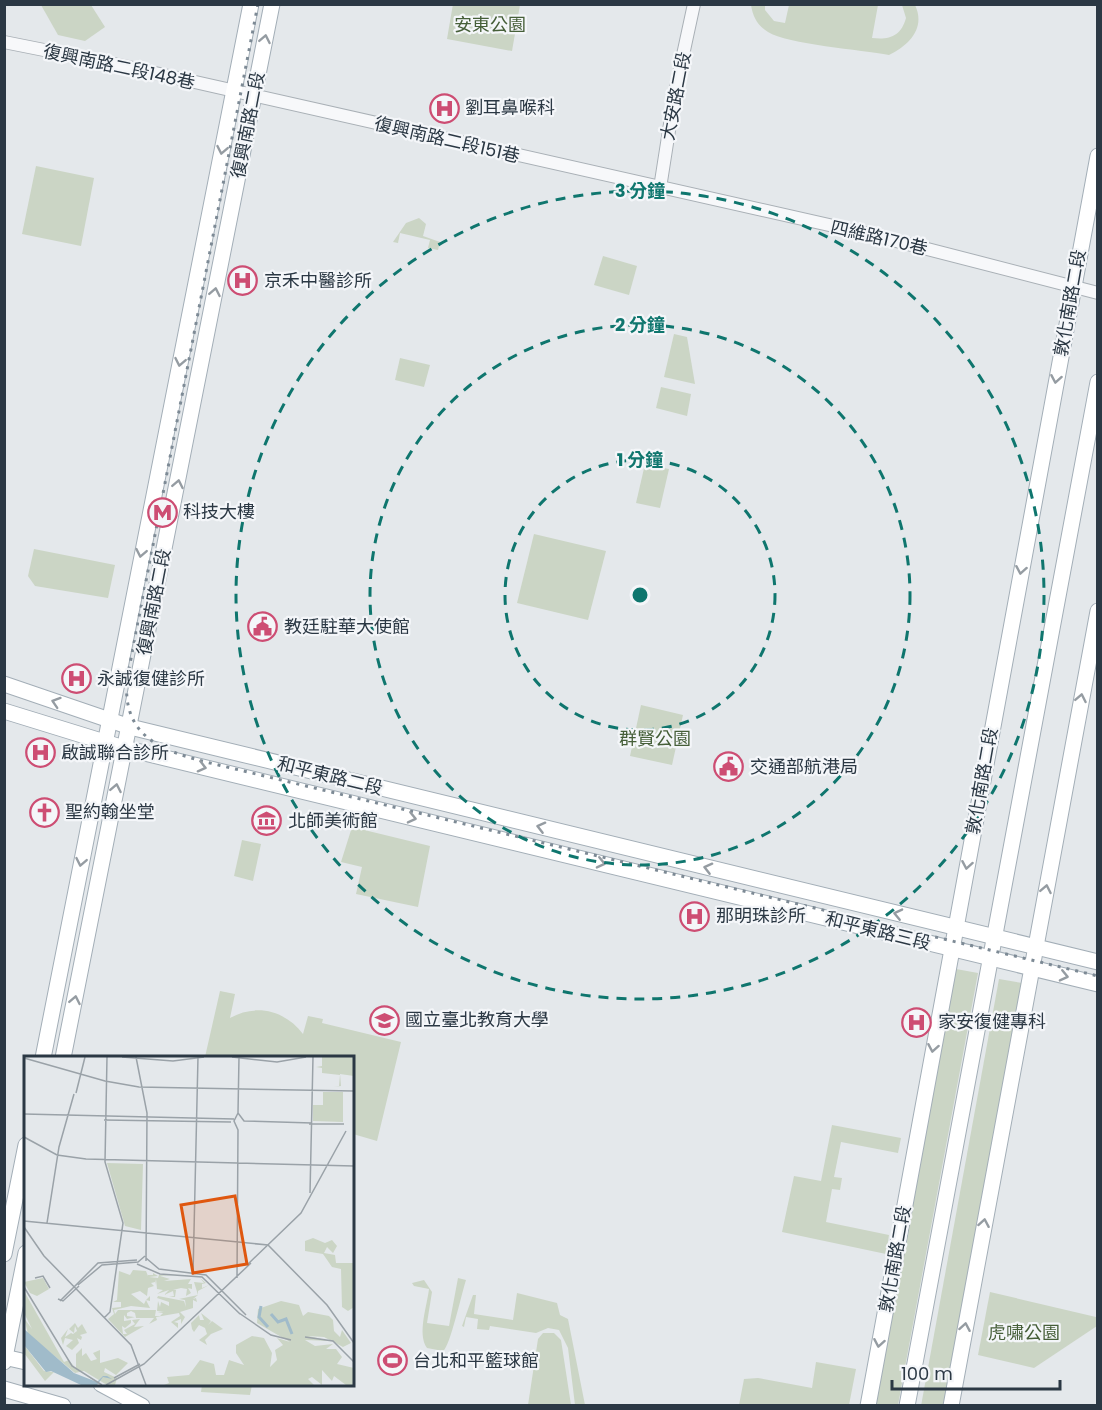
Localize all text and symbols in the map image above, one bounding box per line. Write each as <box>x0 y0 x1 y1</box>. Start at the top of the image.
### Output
park label: 安東公園 <box>454 12 526 37</box>
one-way arrow <box>258 35 271 45</box>
street label: 復興南路二段148巷 <box>41 38 197 95</box>
street label: 大安路二段 <box>655 49 696 142</box>
street label: 復興南路二段 <box>225 70 270 180</box>
hospital icon: 劉耳鼻喉科 <box>428 92 460 124</box>
place label: 劉耳鼻喉科 <box>465 95 555 120</box>
street label: 復興南路二段151巷 <box>372 111 522 168</box>
one-way arrow <box>216 145 229 155</box>
text: 3 分鐘 <box>615 178 665 203</box>
street label: 四維路170巷 <box>828 214 930 261</box>
street label: 敦化南路二段 <box>1048 248 1091 358</box>
hospital icon: 京禾中醫診所 <box>227 265 259 297</box>
place label: 京禾中醫診所 <box>264 268 372 293</box>
one-way arrow <box>208 288 221 298</box>
text: 2 分鐘 <box>615 312 665 337</box>
one-way arrow <box>174 356 187 366</box>
one-way arrow <box>1051 374 1063 383</box>
text: 1 分鐘 <box>617 447 663 472</box>
one-way arrow <box>171 479 184 489</box>
metro station icon: 科技大樓 <box>146 496 178 528</box>
place label: 科技大樓 <box>183 499 255 524</box>
street label: 復興南路二段 <box>131 547 176 657</box>
one-way arrow <box>135 547 148 557</box>
one-way arrow <box>1015 565 1028 575</box>
centre of rings <box>630 585 650 605</box>
public building icon: 教廷駐華大使館 <box>247 611 279 643</box>
place label: 教廷駐華大使館 <box>284 614 410 639</box>
hospital icon: 永誠復健診所 <box>60 663 92 695</box>
place label: 永誠復健診所 <box>97 666 205 691</box>
one-way arrow <box>1074 693 1087 703</box>
one-way arrow <box>51 696 62 709</box>
park label: 群賢公園 <box>619 726 691 751</box>
street label: 敦化南路二段 <box>960 726 1003 836</box>
hospital icon: 啟誠聯合診所 <box>24 737 56 769</box>
place label: 啟誠聯合診所 <box>61 740 169 765</box>
street label: 和平東路二段 <box>275 750 386 801</box>
public building icon: 交通部航港局 <box>713 751 745 783</box>
place label: 交通部航港局 <box>750 754 858 779</box>
one-way arrow <box>196 760 206 773</box>
one-way arrow <box>109 783 122 793</box>
church icon: 聖約翰坐堂 <box>28 796 60 828</box>
place label: 聖約翰坐堂 <box>65 799 155 824</box>
museum icon: 北師美術館 <box>251 805 283 837</box>
place label: 北師美術館 <box>288 808 378 833</box>
one-way arrow <box>406 810 416 823</box>
one-way arrow <box>536 822 546 835</box>
one-way arrow <box>596 856 606 869</box>
one-way arrow <box>75 857 88 867</box>
one-way arrow <box>961 861 973 870</box>
one-way arrow <box>704 863 714 876</box>
one-way arrow <box>1039 885 1052 895</box>
hospital icon: 那明珠診所 <box>679 900 711 932</box>
place label: 那明珠診所 <box>716 903 806 928</box>
street label: 和平東路三段 <box>823 905 934 956</box>
one-way arrow <box>893 908 903 921</box>
one-way arrow <box>1059 969 1069 982</box>
one-way arrow <box>68 995 81 1005</box>
school or university icon: 國立臺北教育大學 <box>368 1004 400 1036</box>
hospital icon: 家安復健專科 <box>901 1006 933 1038</box>
place label: 國立臺北教育大學 <box>405 1007 549 1032</box>
place label: 家安復健專科 <box>938 1009 1046 1034</box>
one-way arrow <box>927 1043 940 1053</box>
inset map <box>24 1056 354 1386</box>
street label: 敦化南路二段 <box>873 1204 916 1314</box>
one-way arrow <box>978 1218 990 1228</box>
park label: 虎嘯公園 <box>988 1320 1060 1345</box>
one-way arrow <box>958 1323 971 1333</box>
one-way arrow <box>873 1338 886 1348</box>
sports icon: 台北和平籃球館 <box>376 1345 408 1377</box>
place label: 台北和平籃球館 <box>413 1348 539 1373</box>
scale bar <box>892 1353 1060 1391</box>
text: 100 m <box>901 1361 953 1386</box>

